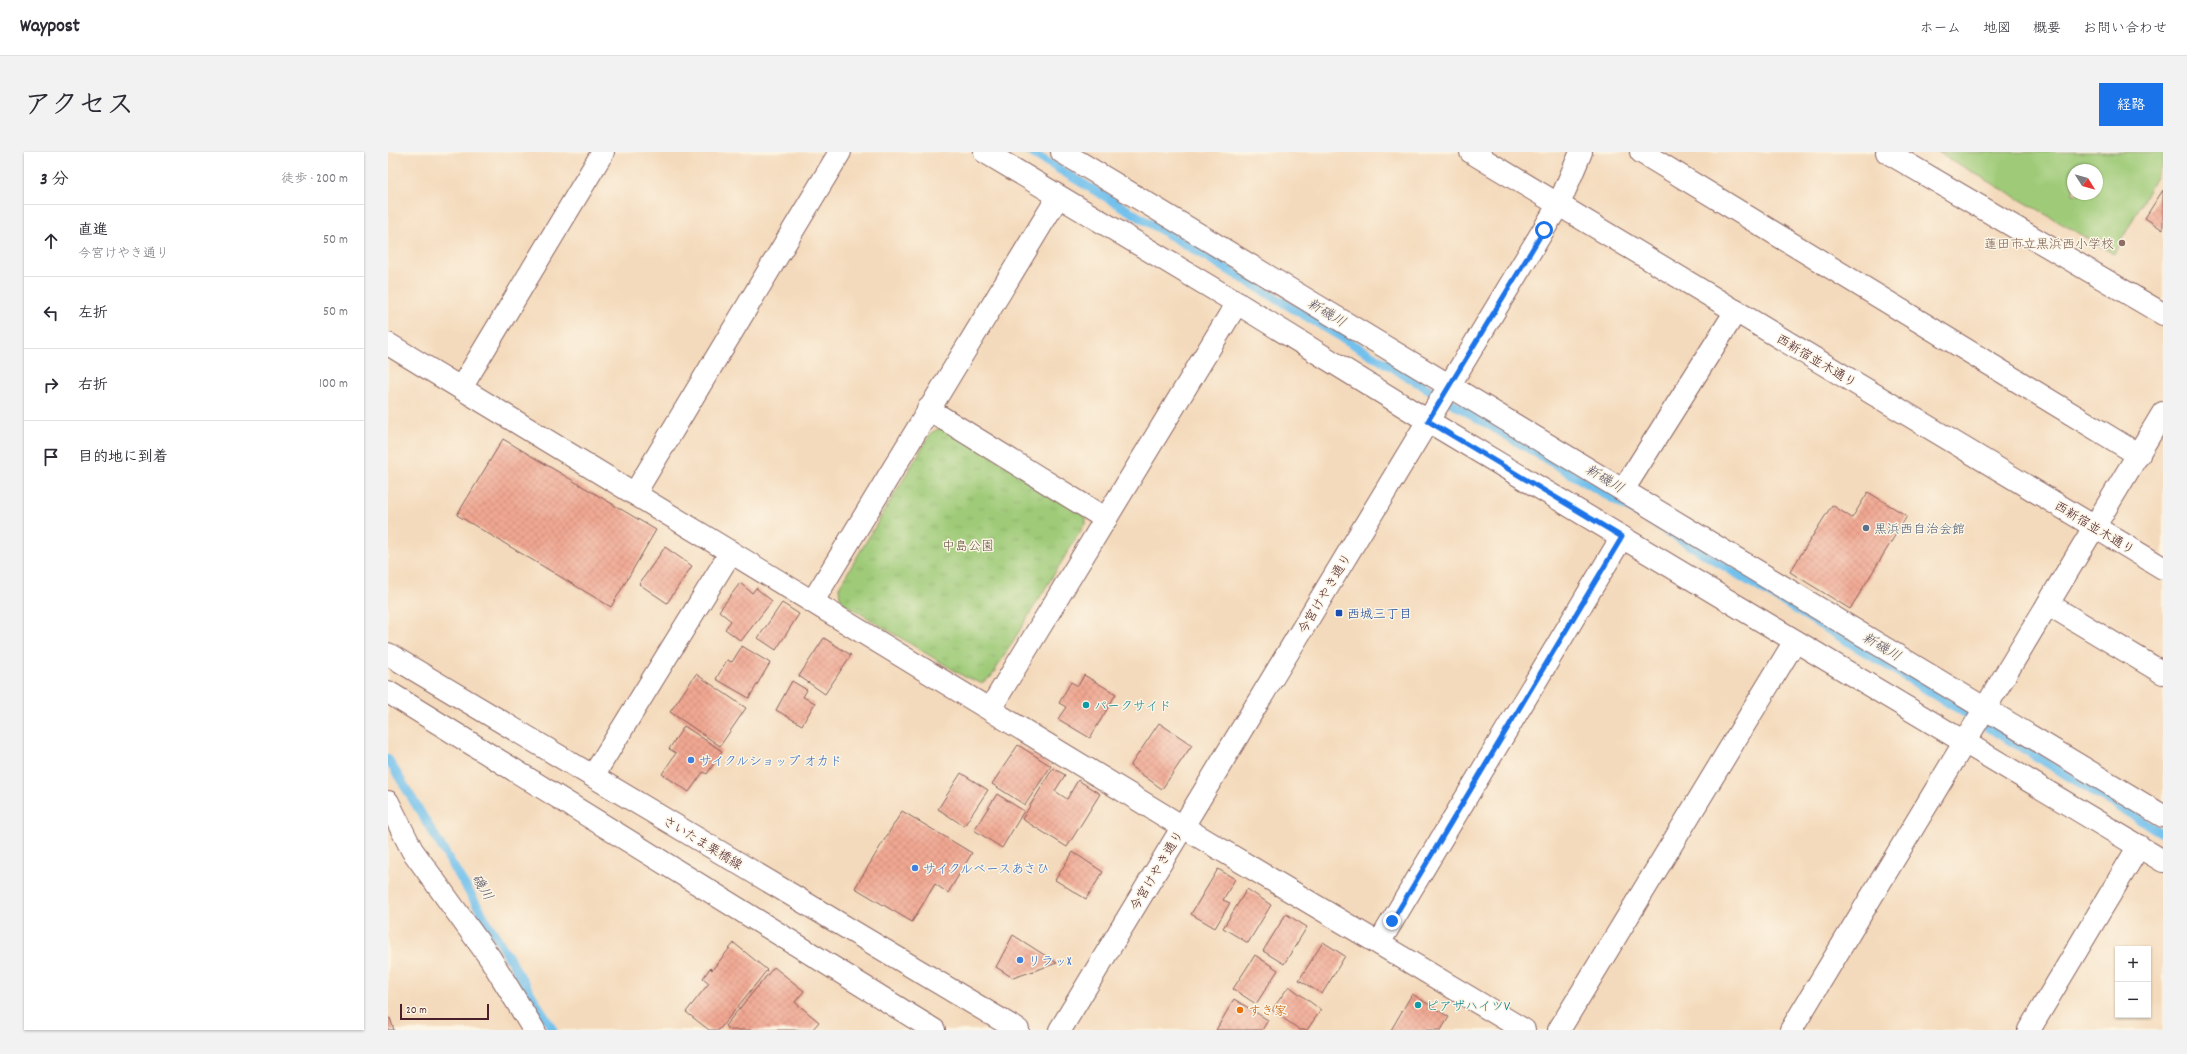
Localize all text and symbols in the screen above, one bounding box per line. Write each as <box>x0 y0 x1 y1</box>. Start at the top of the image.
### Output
text: Waypost <box>20 14 80 41</box>
text: ホーム <box>1920 19 1961 39</box>
text: 地図 <box>1983 19 2011 39</box>
text: 概要 <box>2033 19 2061 39</box>
text: お問い合わせ <box>2083 19 2167 39</box>
button: 経路 <box>2099 83 2163 126</box>
text: アクセス <box>24 88 134 128</box>
north arrow <box>2067 164 2103 200</box>
text: 3 分 <box>40 169 68 193</box>
text: 徒歩 · 200 m <box>281 170 348 189</box>
text: 直進 <box>78 220 108 242</box>
route start <box>1535 221 1553 239</box>
icon: ahead <box>40 230 62 252</box>
text: 50 m <box>323 231 348 250</box>
place label: 蓮田市立黒浜西小学校 <box>1984 236 2114 255</box>
marker: 蓮田市立黒浜西小学校 <box>2117 238 2127 248</box>
text: 今宮けやき通り <box>78 245 169 264</box>
water label: 新磯川 <box>1303 294 1349 333</box>
icon: left <box>40 302 62 324</box>
text: 左折 <box>78 303 108 325</box>
text: 50 m <box>323 303 348 322</box>
street label: 西新宿並木通り <box>1772 331 1860 394</box>
icon: right <box>40 374 62 396</box>
text: 右折 <box>78 375 108 397</box>
text: 100 m <box>319 375 348 394</box>
icon: arrive <box>40 446 62 468</box>
text: 目的地に到着 <box>78 447 168 469</box>
water label: 新磯川 <box>1581 460 1627 499</box>
street label: 西新宿並木通り <box>2050 498 2138 561</box>
place label: 黒浜西自治会館 <box>1874 521 1965 540</box>
marker: 黒浜西自治会館 <box>1861 523 1871 533</box>
park label: 中島公園 <box>942 538 994 557</box>
street label: 今宮けやき通り <box>1295 550 1358 638</box>
place label: 西城三丁目 <box>1347 606 1412 625</box>
marker: 西城三丁目 <box>1334 608 1344 618</box>
water label: 新磯川 <box>1858 628 1904 667</box>
place label: パークサイド <box>1094 698 1171 717</box>
marker: パークサイド <box>1081 700 1091 710</box>
place label: サイクルショップ オカド <box>699 753 842 772</box>
marker: サイクルショップ オカド <box>686 755 696 765</box>
street label: さいたま栗橋線 <box>658 813 746 876</box>
street label: 今宮けやき通り <box>1127 827 1190 915</box>
place label: サイクルベースあさひ <box>923 861 1049 880</box>
marker: サイクルベースあさひ <box>910 863 920 873</box>
water label: 磯川 <box>466 871 497 905</box>
route end <box>1383 912 1401 930</box>
map controls <box>2115 946 2151 1018</box>
button: + <box>2115 946 2151 982</box>
place label: リラッX <box>1028 953 1072 972</box>
marker: リラッX <box>1015 955 1025 965</box>
button: − <box>2115 982 2151 1018</box>
place label: ピアザハイツV <box>1426 998 1511 1017</box>
marker: ピアザハイツV <box>1413 1000 1423 1010</box>
scale bar <box>400 1002 489 1021</box>
text: 20 m <box>406 1003 427 1019</box>
place label: すき家 <box>1248 1003 1287 1022</box>
marker: すき家 <box>1235 1005 1245 1015</box>

